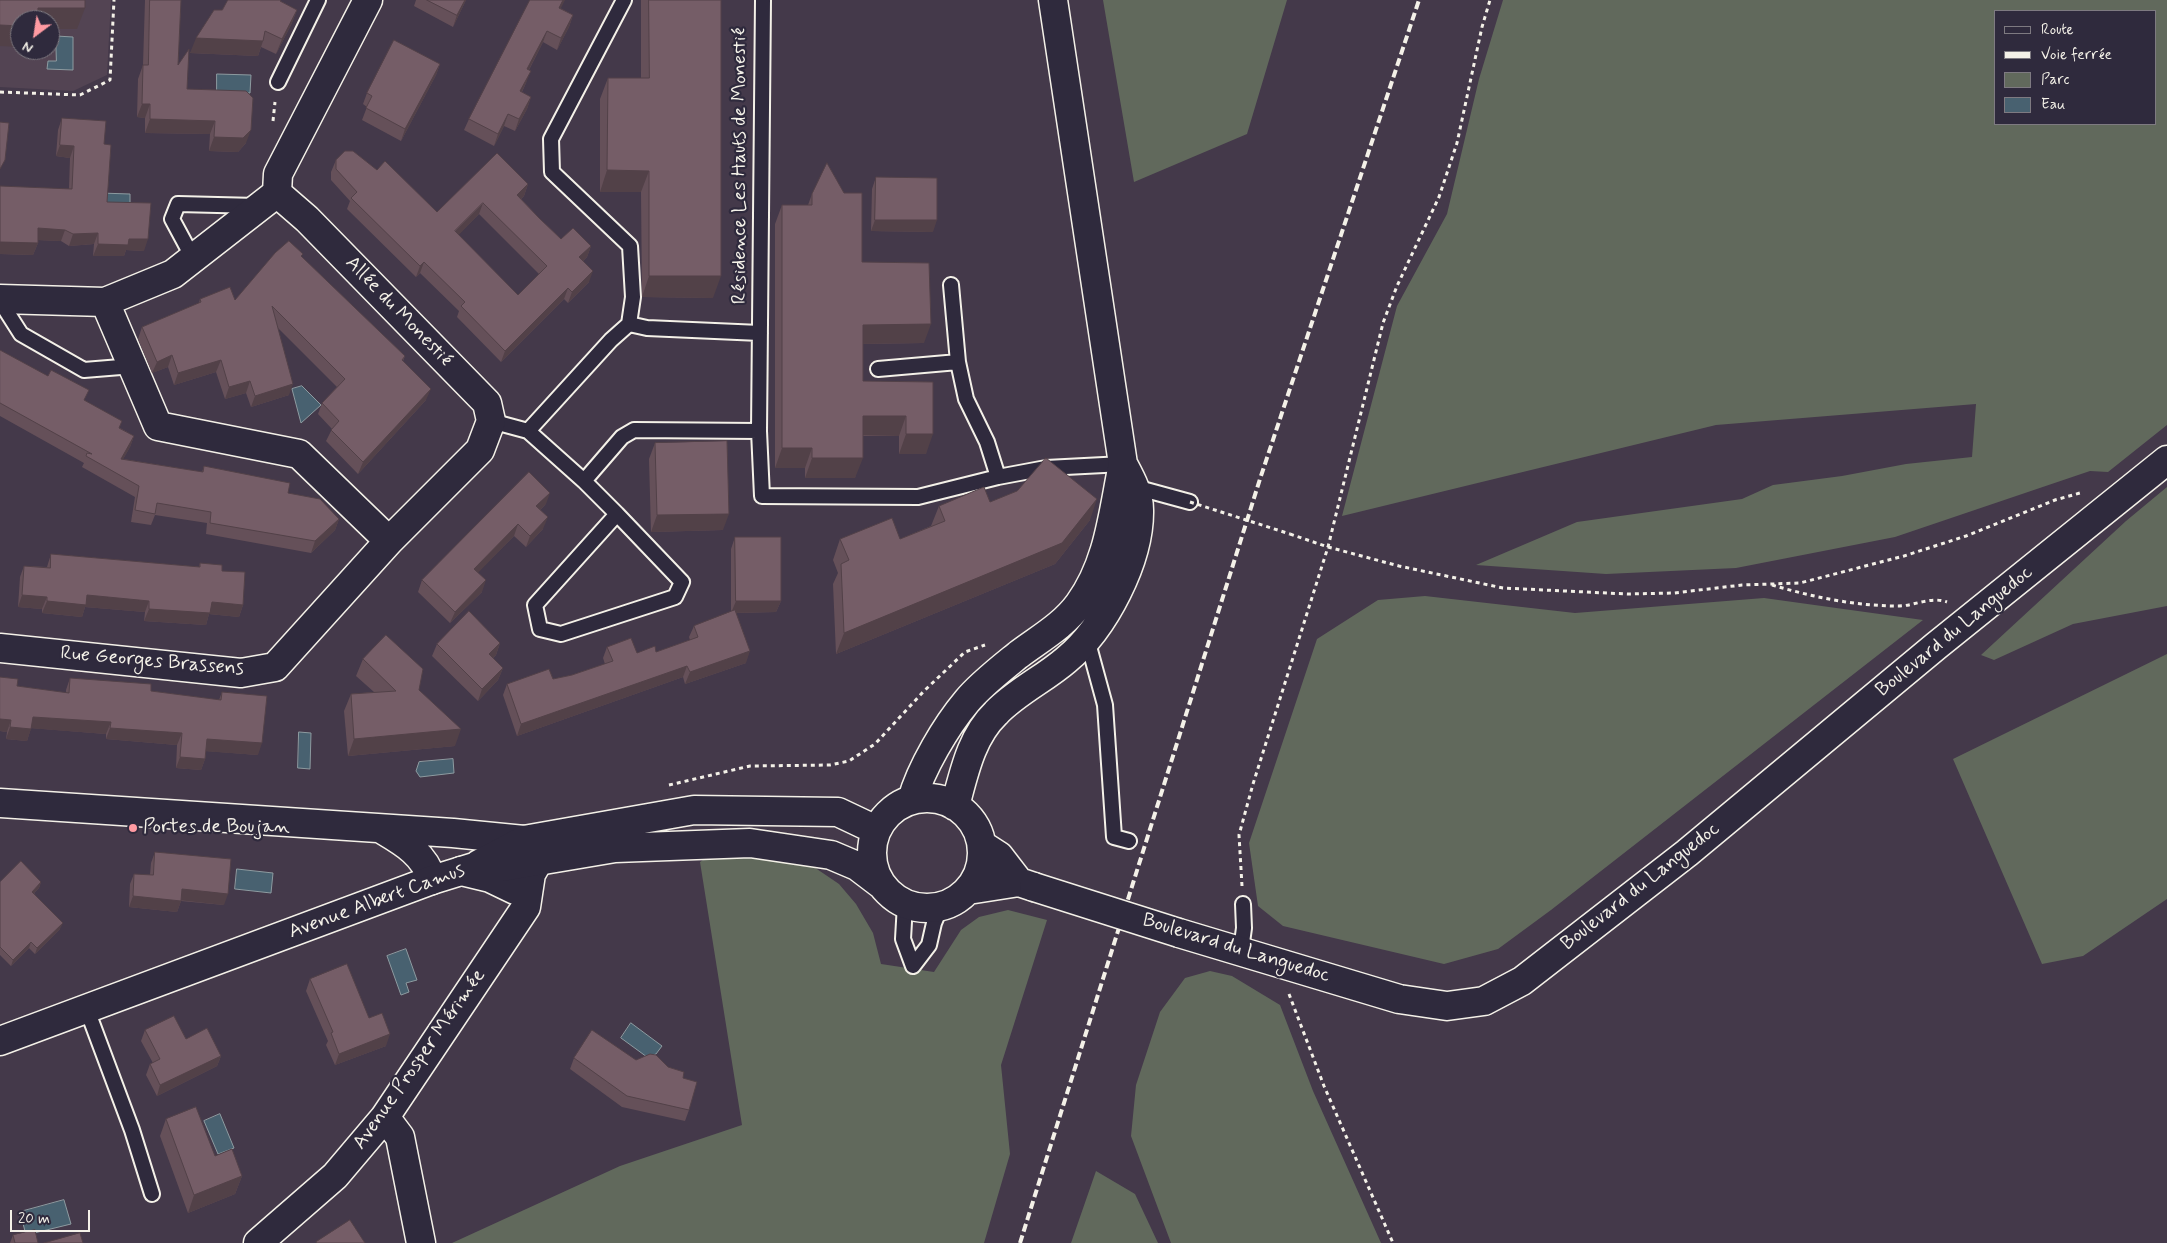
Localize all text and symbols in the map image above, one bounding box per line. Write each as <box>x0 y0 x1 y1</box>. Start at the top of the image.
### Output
north arrow <box>10 10 60 60</box>
legend <box>1994 10 2157 125</box>
text: Route <box>2041 20 2074 40</box>
street label: Résidence Les Hauts de Monestié <box>729 28 753 304</box>
text: N <box>19 37 36 57</box>
text: Voie ferrée <box>2041 45 2112 65</box>
text: Parc <box>2041 70 2069 90</box>
text: Eau <box>2041 95 2065 115</box>
street label: Allée du Monestié <box>339 252 457 372</box>
street label: Boulevard du Languedoc <box>1872 561 2038 703</box>
street label: Rue Georges Brassens <box>59 642 245 682</box>
place label: Portes de Boujan <box>143 816 290 840</box>
street label: Boulevard du Languedoc <box>1557 817 1725 957</box>
marker: Portes de Boujan <box>127 822 139 834</box>
street label: Avenue Albert Camus <box>286 859 468 945</box>
street label: Boulevard du Languedoc <box>1139 909 1333 989</box>
street label: Avenue Prosper Mérimée <box>349 965 491 1155</box>
scale bar <box>12 1200 92 1232</box>
text: 20 m <box>18 1209 50 1229</box>

